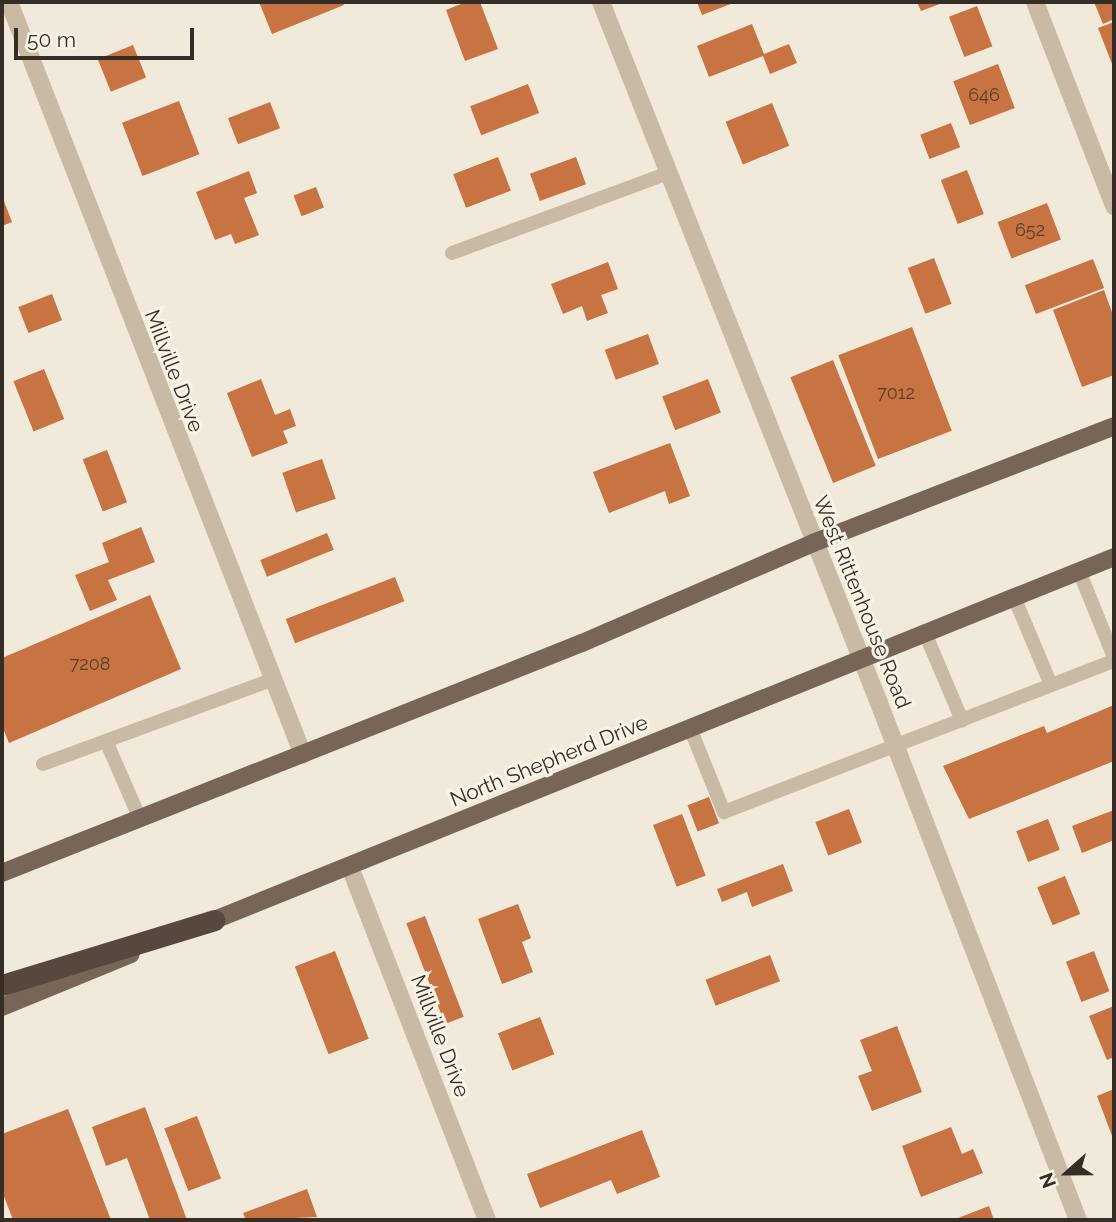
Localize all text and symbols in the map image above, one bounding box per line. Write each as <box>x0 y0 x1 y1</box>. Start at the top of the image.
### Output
scale bar <box>18 14 198 58</box>
text: 50 m <box>27 27 76 52</box>
house number: 646 <box>968 84 1000 106</box>
house number: 652 <box>1015 219 1045 241</box>
street label: Millville Drive <box>139 306 209 436</box>
house number: 7012 <box>877 382 915 404</box>
street label: West Rittenhouse Road <box>808 492 916 712</box>
house number: 7208 <box>70 653 110 675</box>
street label: North Shepherd Drive <box>446 710 652 812</box>
street label: Millville Drive <box>405 971 475 1101</box>
north arrow <box>1032 1138 1102 1208</box>
text: N <box>1035 1170 1060 1191</box>

